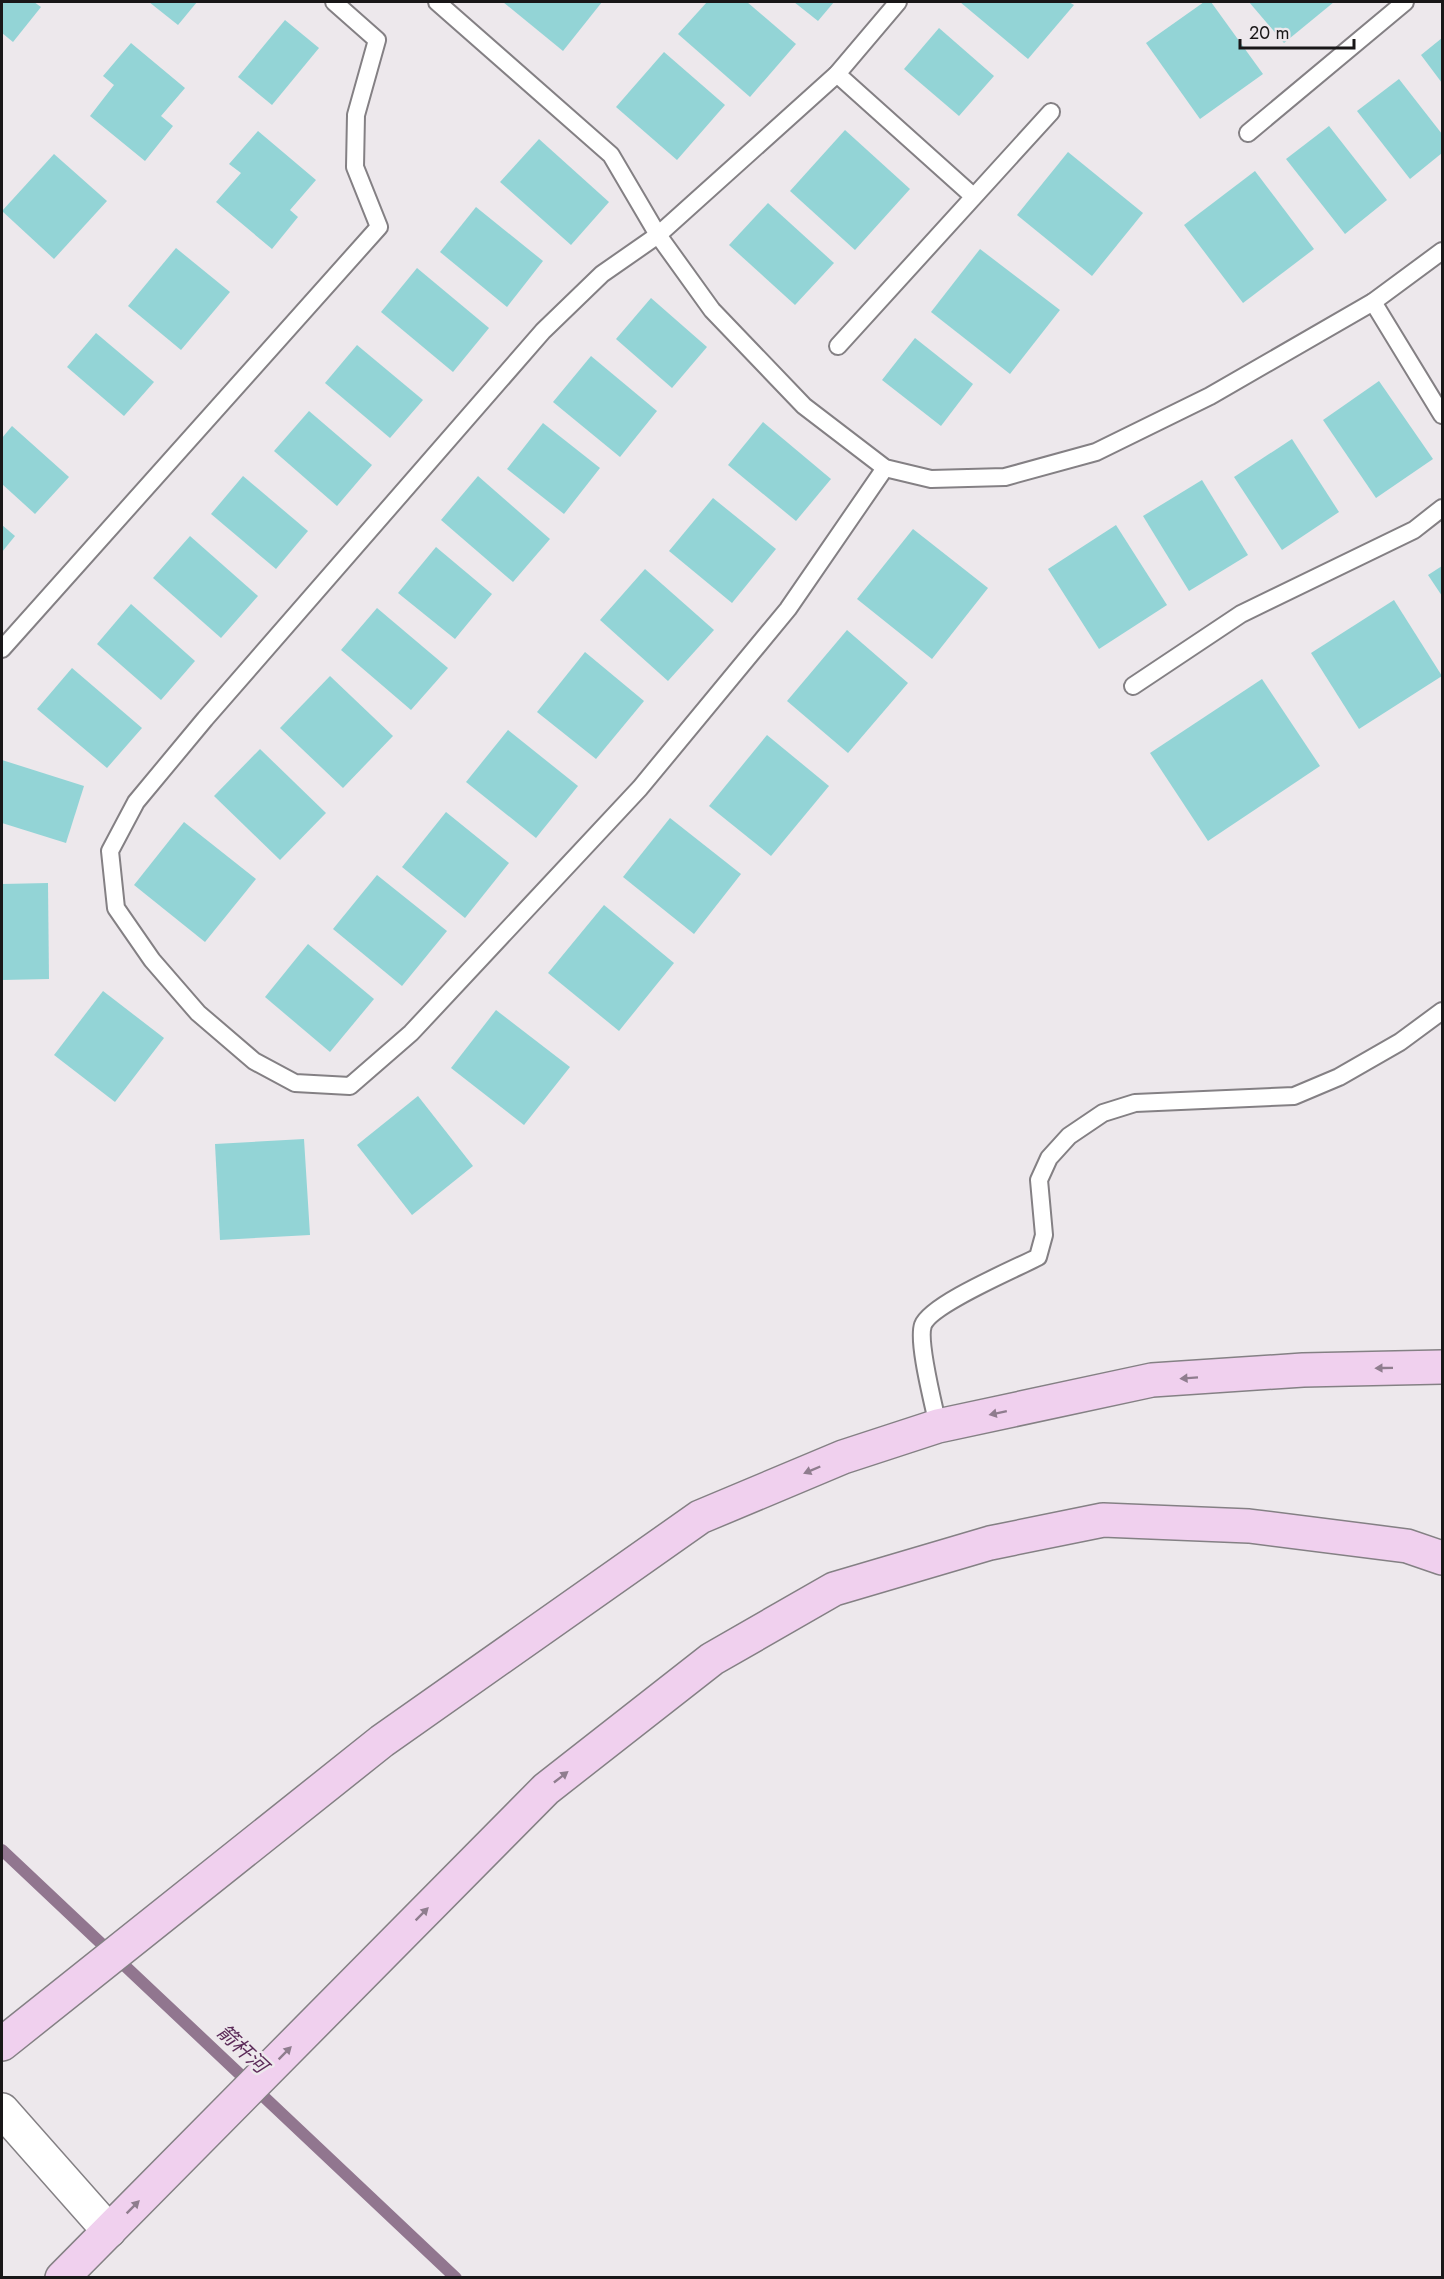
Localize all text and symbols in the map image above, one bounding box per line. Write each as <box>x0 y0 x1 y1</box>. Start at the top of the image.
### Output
scale bar <box>1240 12 1354 50</box>
text: 20 m <box>1249 20 1289 46</box>
one-way arrow <box>1375 1363 1394 1373</box>
one-way arrow <box>1180 1373 1199 1382</box>
one-way arrow <box>988 1409 1007 1418</box>
one-way arrow <box>802 1465 820 1475</box>
one-way arrow <box>552 1771 568 1783</box>
one-way arrow <box>415 1907 429 1921</box>
water label: 箭杆河 <box>210 2018 277 2083</box>
one-way arrow <box>278 2045 292 2060</box>
one-way arrow <box>126 2200 140 2214</box>

